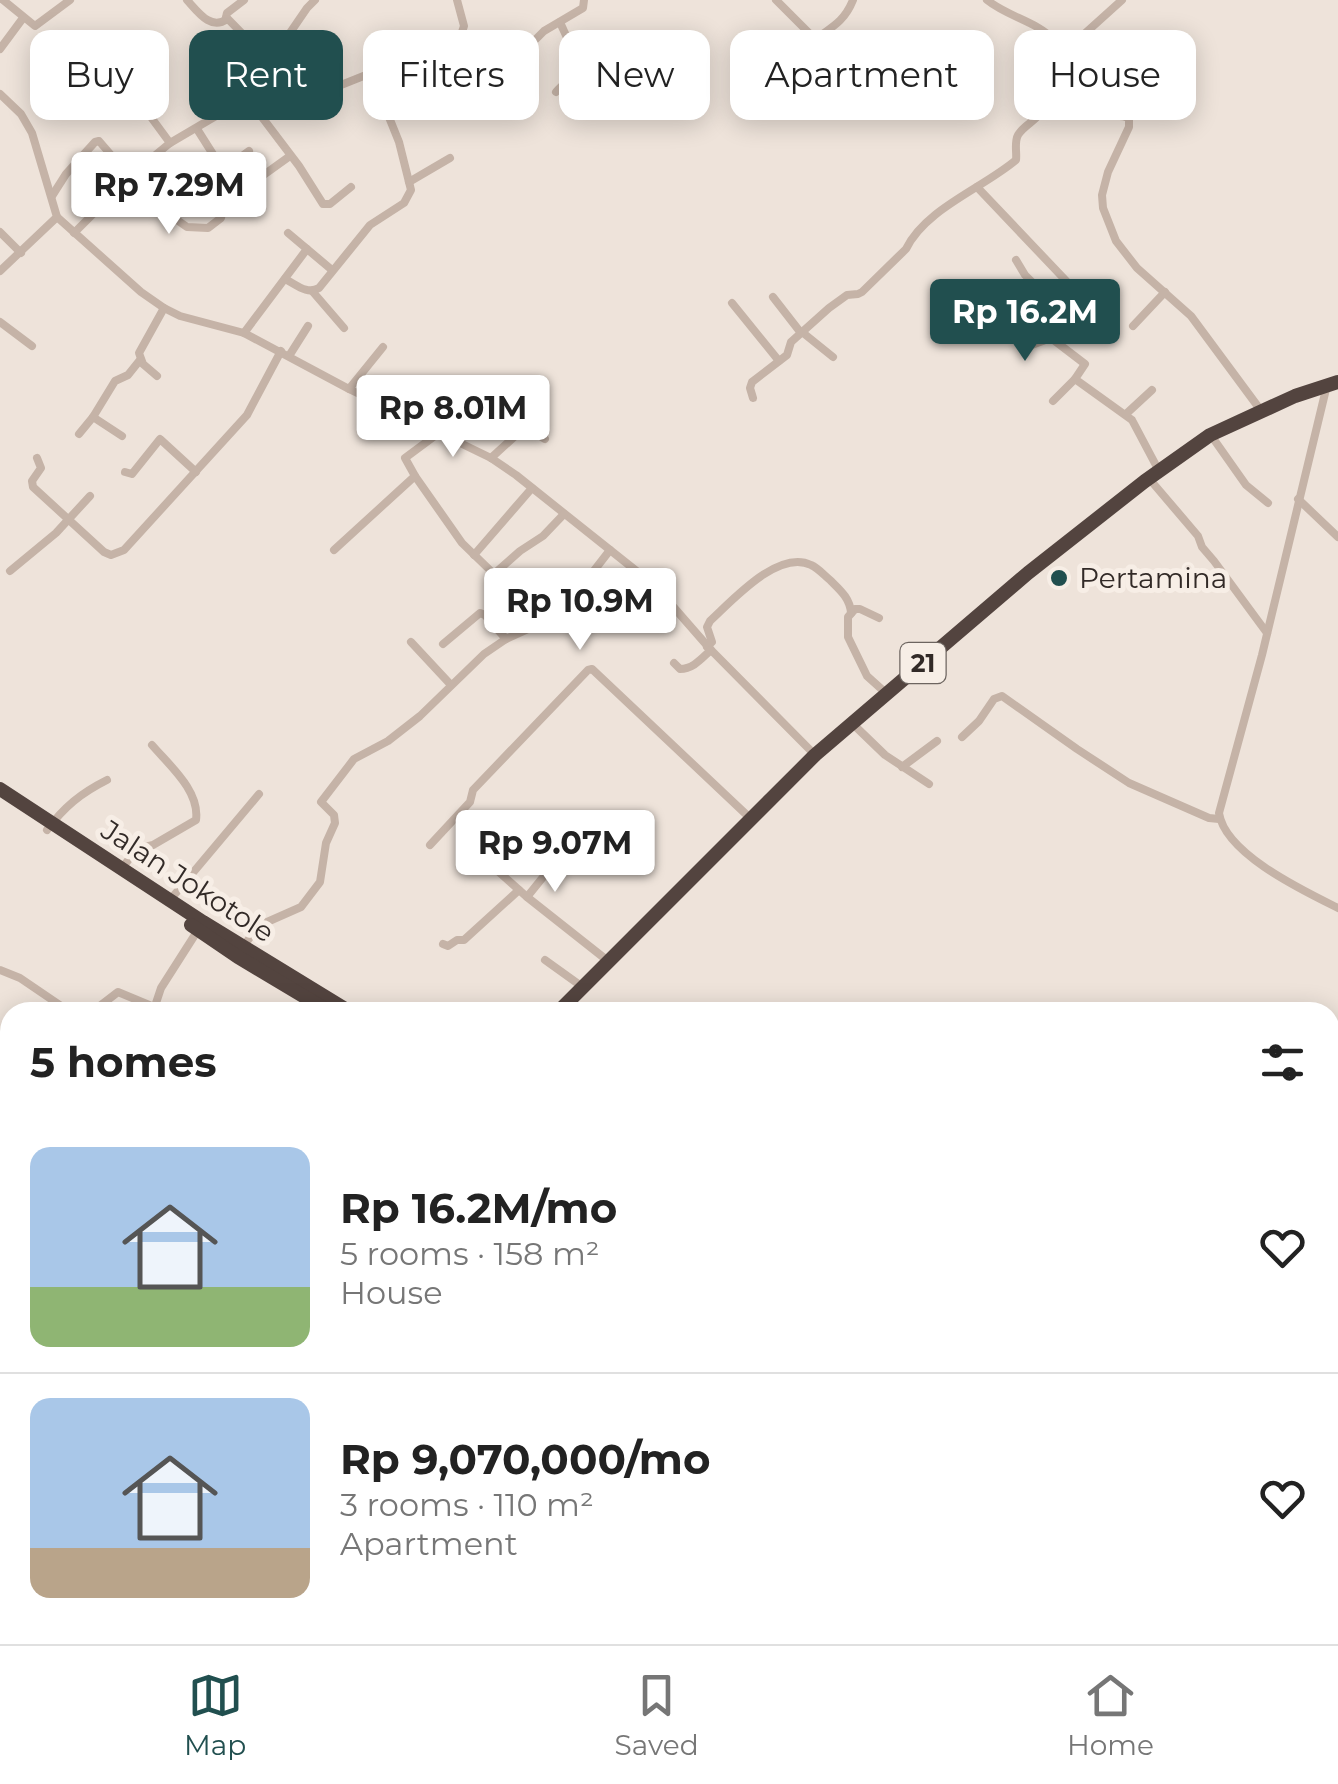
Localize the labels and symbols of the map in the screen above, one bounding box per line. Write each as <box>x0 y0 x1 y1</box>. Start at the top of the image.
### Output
pin: Rp 7.29M <box>66 152 272 237</box>
pin: Rp 16.2M <box>922 279 1128 364</box>
pin: Rp 8.01M <box>350 375 556 460</box>
place label: Pertamina <box>1079 561 1227 595</box>
marker: Pertamina <box>1048 567 1070 589</box>
pin: Rp 10.9M <box>477 568 683 653</box>
road number: 21 <box>900 643 946 683</box>
pin: Rp 9.07M <box>452 810 658 895</box>
street label: Jalan Jokotole <box>94 812 281 949</box>

